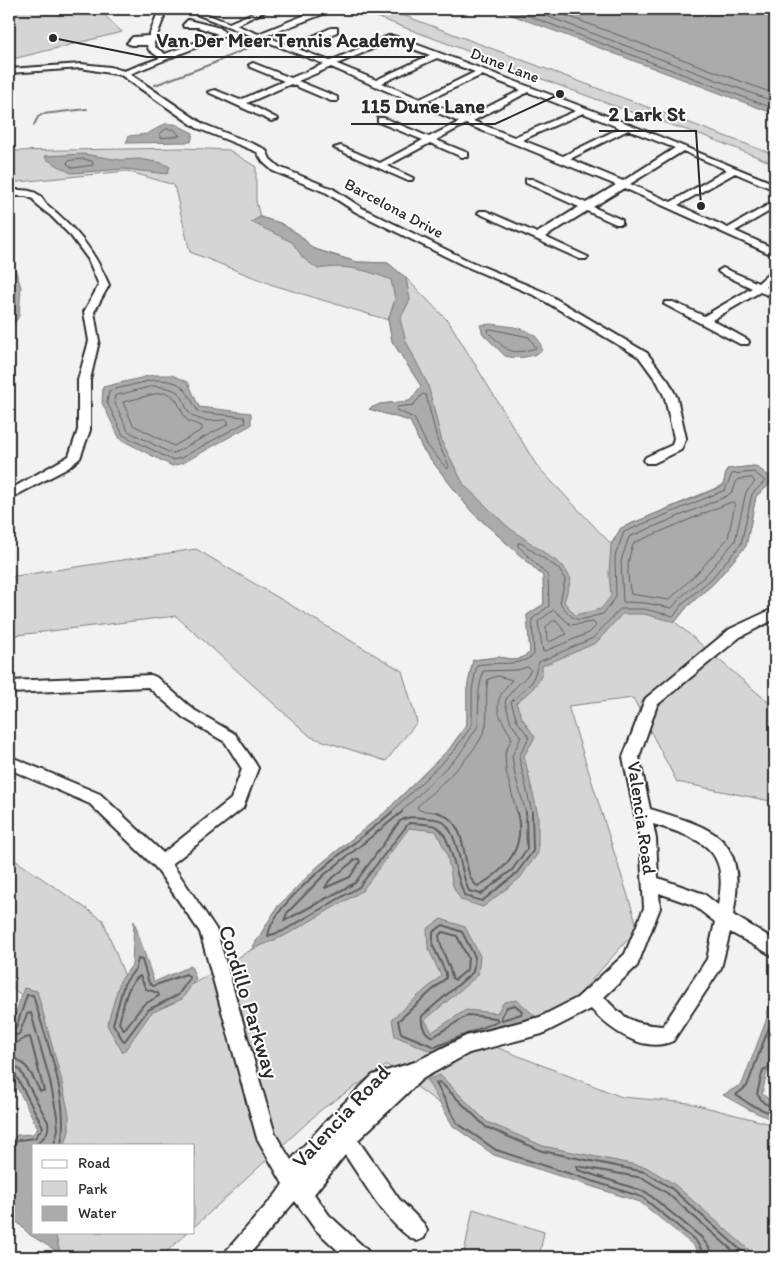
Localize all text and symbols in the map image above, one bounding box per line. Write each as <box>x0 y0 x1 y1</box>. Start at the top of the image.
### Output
callout: Van Der Meer Tennis Academy <box>147 22 425 57</box>
text: Van Der Meer Tennis Academy <box>157 28 416 53</box>
street label: Dune Lane <box>468 43 542 87</box>
callout: 115 Dune Lane <box>351 89 495 124</box>
text: 115 Dune Lane <box>361 94 485 118</box>
callout: 2 Lark St <box>599 96 696 131</box>
text: 2 Lark St <box>609 102 686 126</box>
street label: Barcelona Drive <box>341 174 447 242</box>
street label: Valencia Road <box>623 760 661 877</box>
street label: Cordillo Parkway <box>213 922 285 1083</box>
street label: Valencia Road <box>286 1058 396 1174</box>
legend <box>32 1144 195 1234</box>
text: Road <box>78 1154 111 1172</box>
text: Park <box>78 1180 108 1198</box>
text: Water <box>78 1204 117 1222</box>

